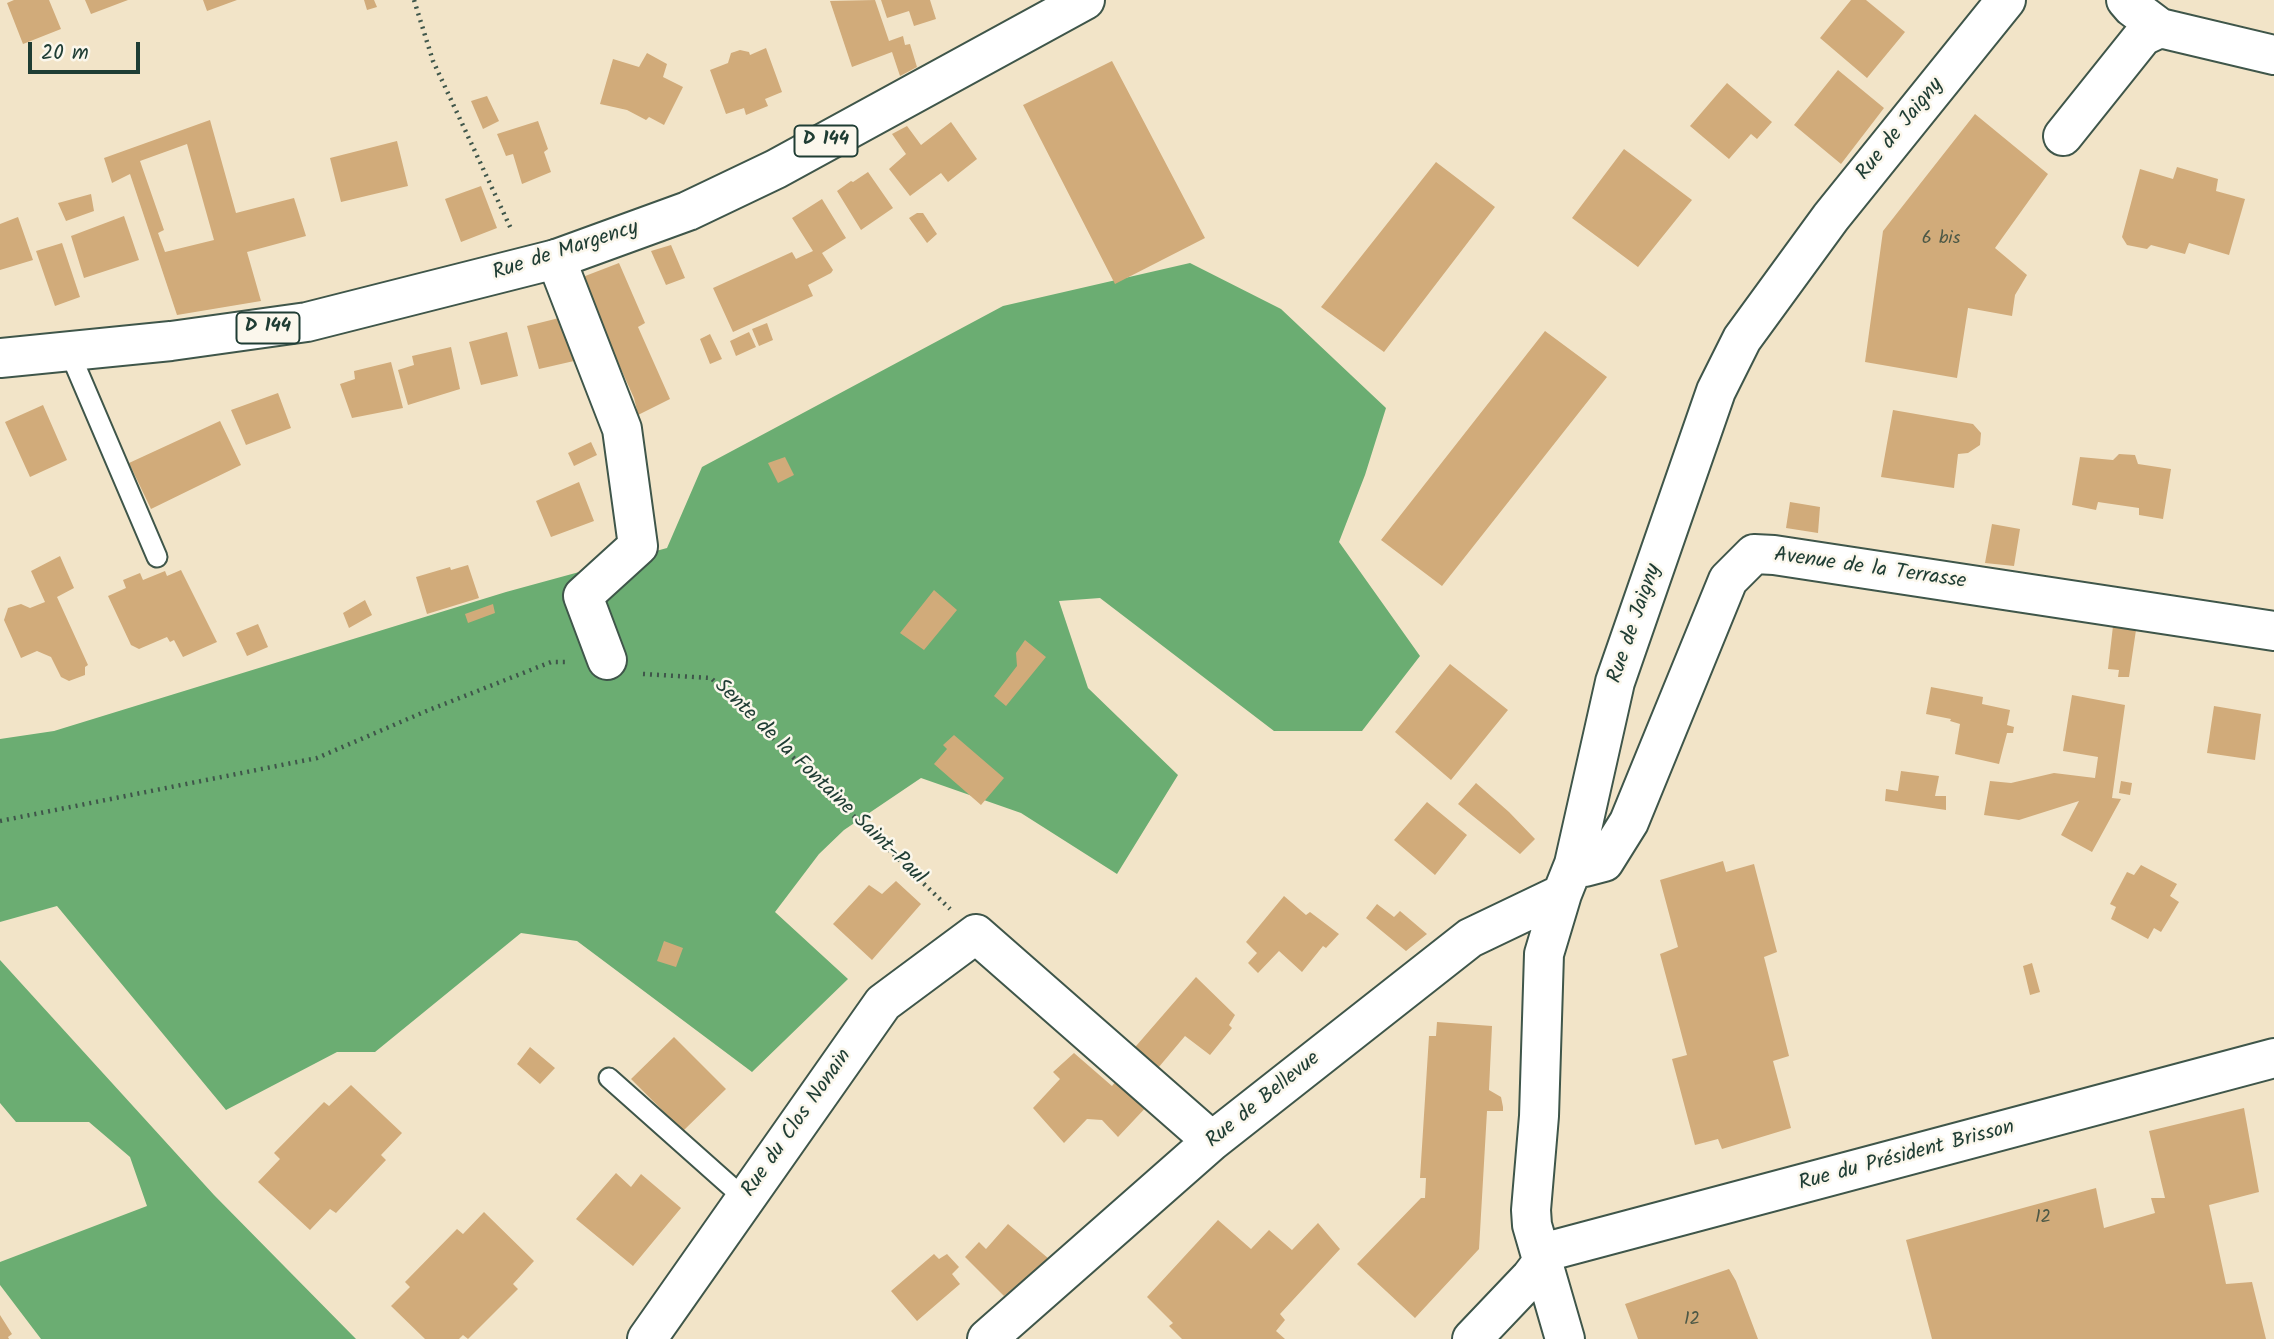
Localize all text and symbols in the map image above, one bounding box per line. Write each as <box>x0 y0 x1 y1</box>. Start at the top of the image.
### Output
scale bar <box>32 28 144 72</box>
text: 20 m <box>41 37 89 70</box>
street label: Rue de Jaigny <box>1852 74 1950 186</box>
road number: D 144 <box>794 125 858 156</box>
street label: Rue de Margency <box>490 217 642 287</box>
house number: 6 bis <box>1922 229 1960 251</box>
road number: D 144 <box>236 312 300 344</box>
street label: Avenue de la Terrasse <box>1772 544 1968 596</box>
street label: Rue de Jaigny <box>1604 561 1668 687</box>
street label: Sente de la Fontaine Saint-Paul <box>708 675 930 891</box>
street label: Rue du Clos Nonain <box>738 1045 858 1203</box>
street label: Rue de Bellevue <box>1202 1047 1326 1155</box>
street label: Rue du Président Brisson <box>1796 1116 2018 1198</box>
house number: 12 <box>2035 1208 2051 1230</box>
house number: 12 <box>1684 1310 1700 1332</box>

